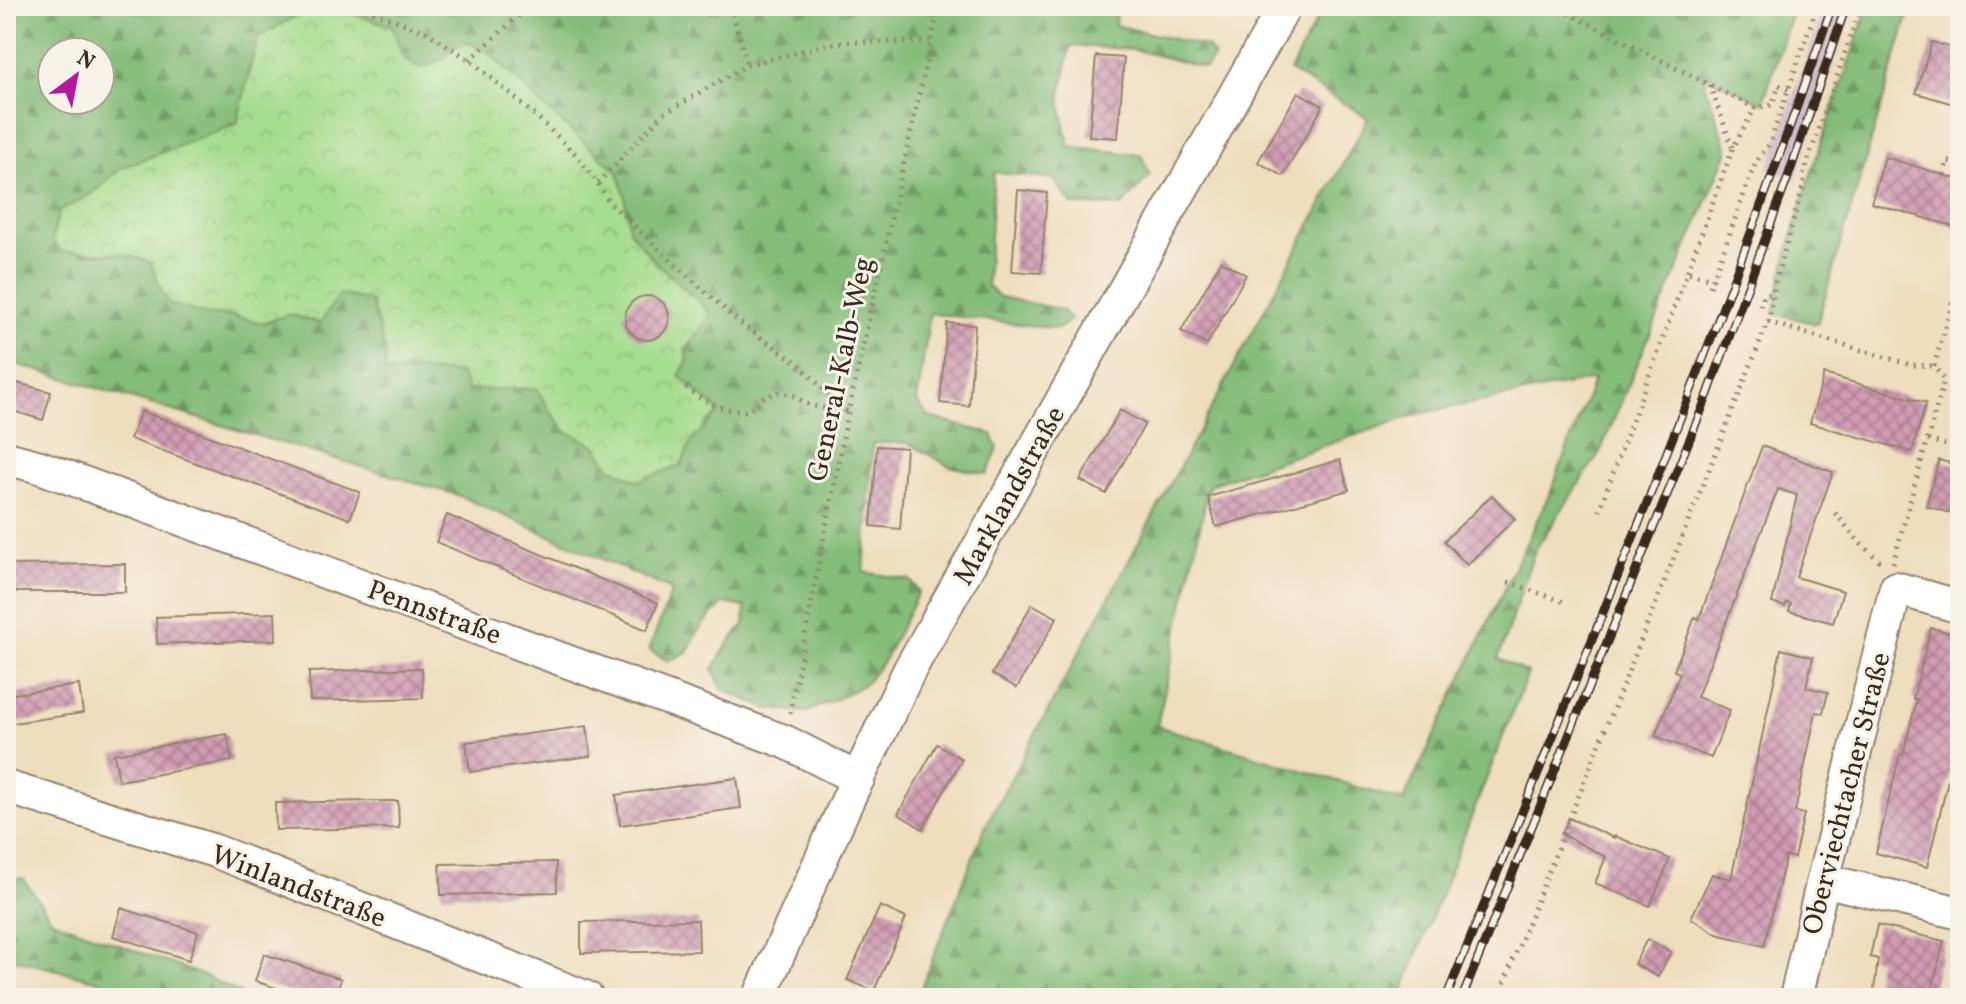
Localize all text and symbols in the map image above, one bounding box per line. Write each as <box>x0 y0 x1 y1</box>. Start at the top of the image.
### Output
north arrow <box>36 36 116 116</box>
text: N <box>70 44 100 79</box>
street label: General-Kalb-Weg <box>799 254 884 485</box>
street label: Marklandstraße <box>945 400 1076 593</box>
street label: Pennstraße <box>362 571 507 656</box>
street label: Oberviechtacher Straße <box>1793 648 1901 939</box>
street label: Winlandstraße <box>205 836 391 939</box>

